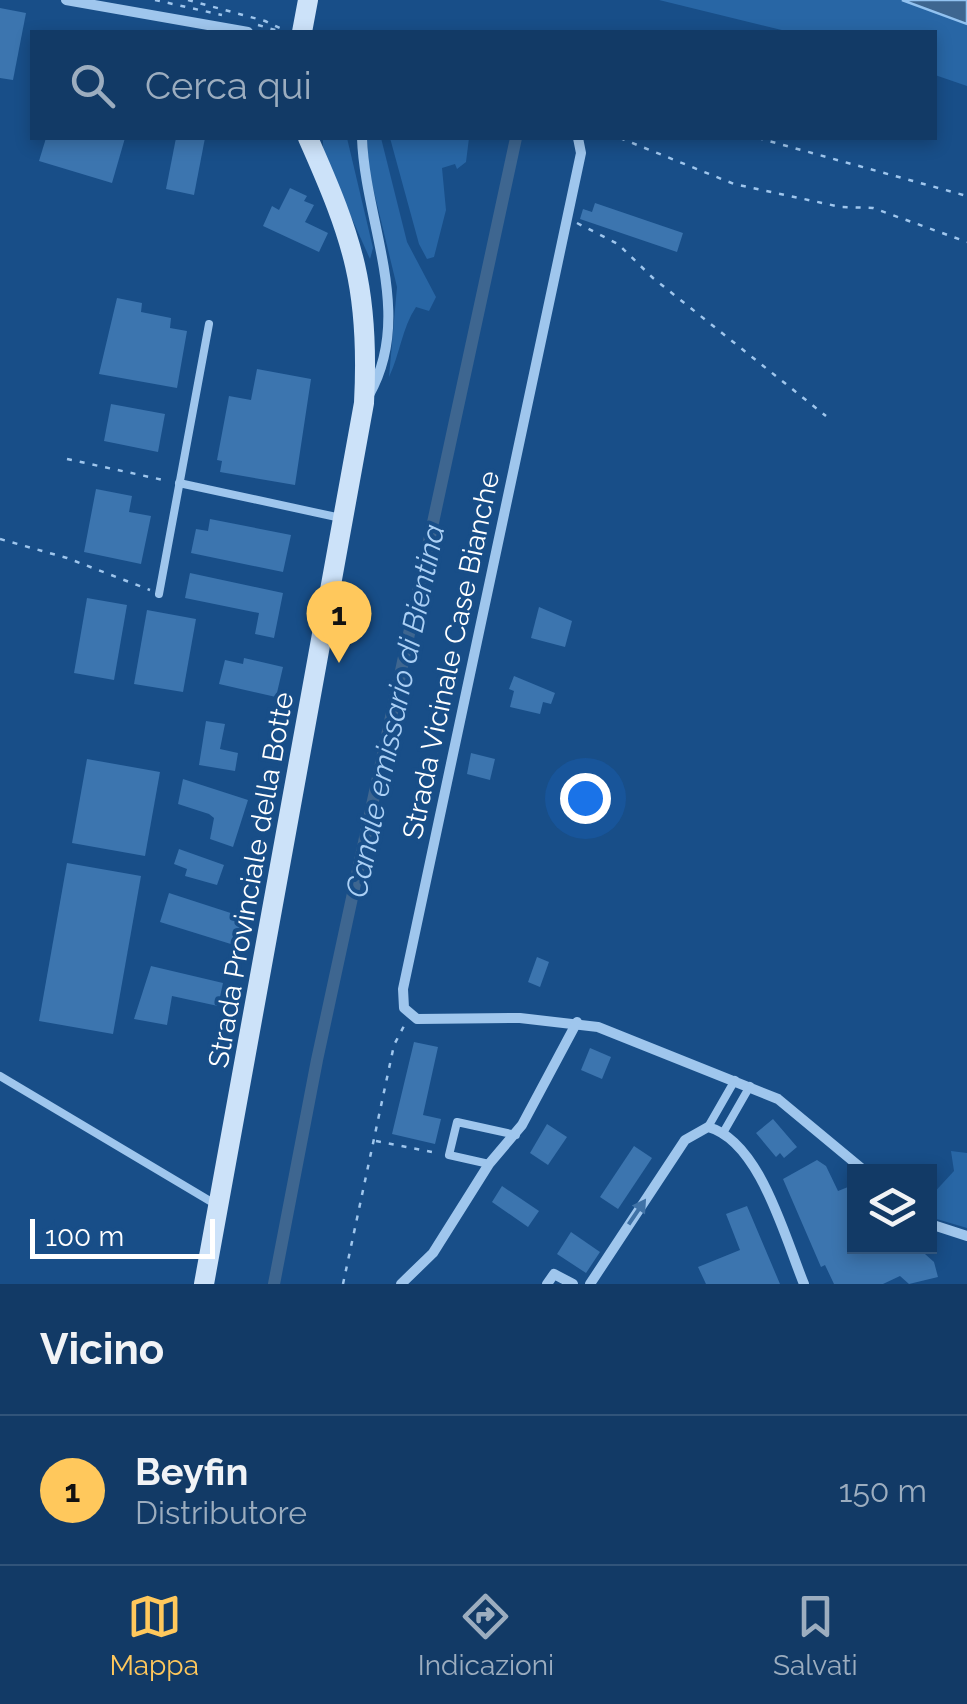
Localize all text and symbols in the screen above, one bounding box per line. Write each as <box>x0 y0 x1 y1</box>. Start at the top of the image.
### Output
search box <box>30 30 937 140</box>
icon: search <box>65 58 120 113</box>
text: Cerca qui <box>145 63 312 108</box>
street label: Strada Vicinale Case Bianche <box>396 468 506 842</box>
water label: Canale emissario di Bientina <box>338 521 452 901</box>
pin: 1 <box>306 580 372 663</box>
street label: Strada Provinciale della Botte <box>202 690 300 1070</box>
your location <box>560 773 611 824</box>
map controls <box>847 1164 937 1254</box>
button: layers <box>847 1164 937 1254</box>
one-way arrow <box>628 1198 646 1225</box>
scale bar <box>30 1214 215 1258</box>
text: 100 m <box>45 1220 124 1253</box>
text: Vicino <box>40 1325 164 1374</box>
text: Beyfin <box>135 1449 248 1494</box>
text: 1 <box>65 1472 80 1509</box>
text: 150 m <box>839 1472 927 1509</box>
text: Distributore <box>135 1494 307 1531</box>
tab: Mappa <box>109 1589 199 1682</box>
tab: Indicazioni <box>418 1589 554 1682</box>
tab: Salvati <box>773 1589 858 1682</box>

